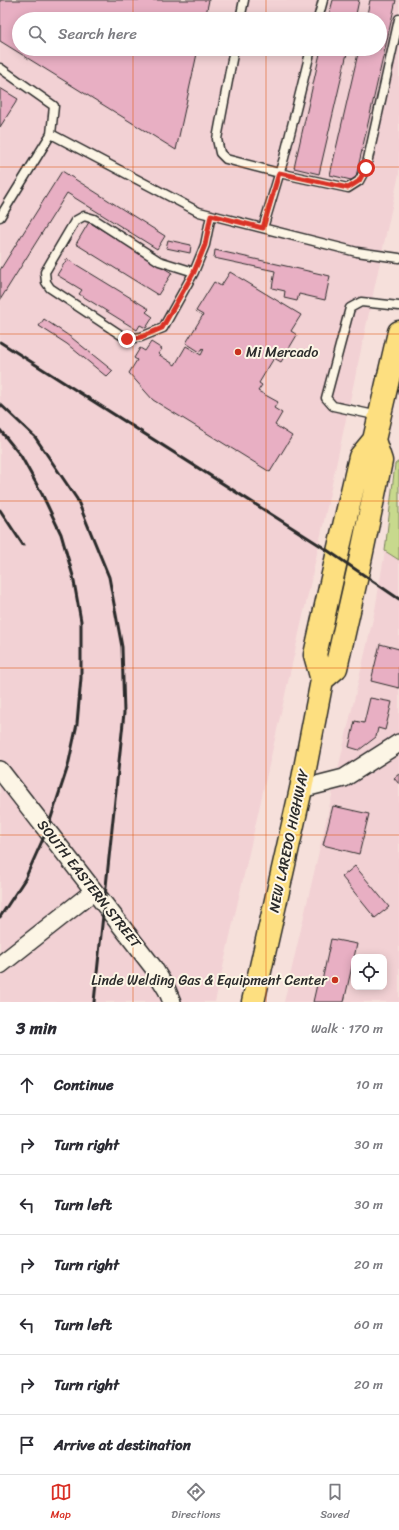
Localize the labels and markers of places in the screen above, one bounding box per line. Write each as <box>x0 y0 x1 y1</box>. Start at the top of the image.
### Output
place label: Mi Mercado <box>246 340 318 365</box>
marker: Mi Mercado <box>233 347 243 357</box>
place label: Linde Welding Gas & Equipment Center <box>91 968 328 993</box>
marker: Linde Welding Gas & Equipment Center <box>330 975 340 985</box>

